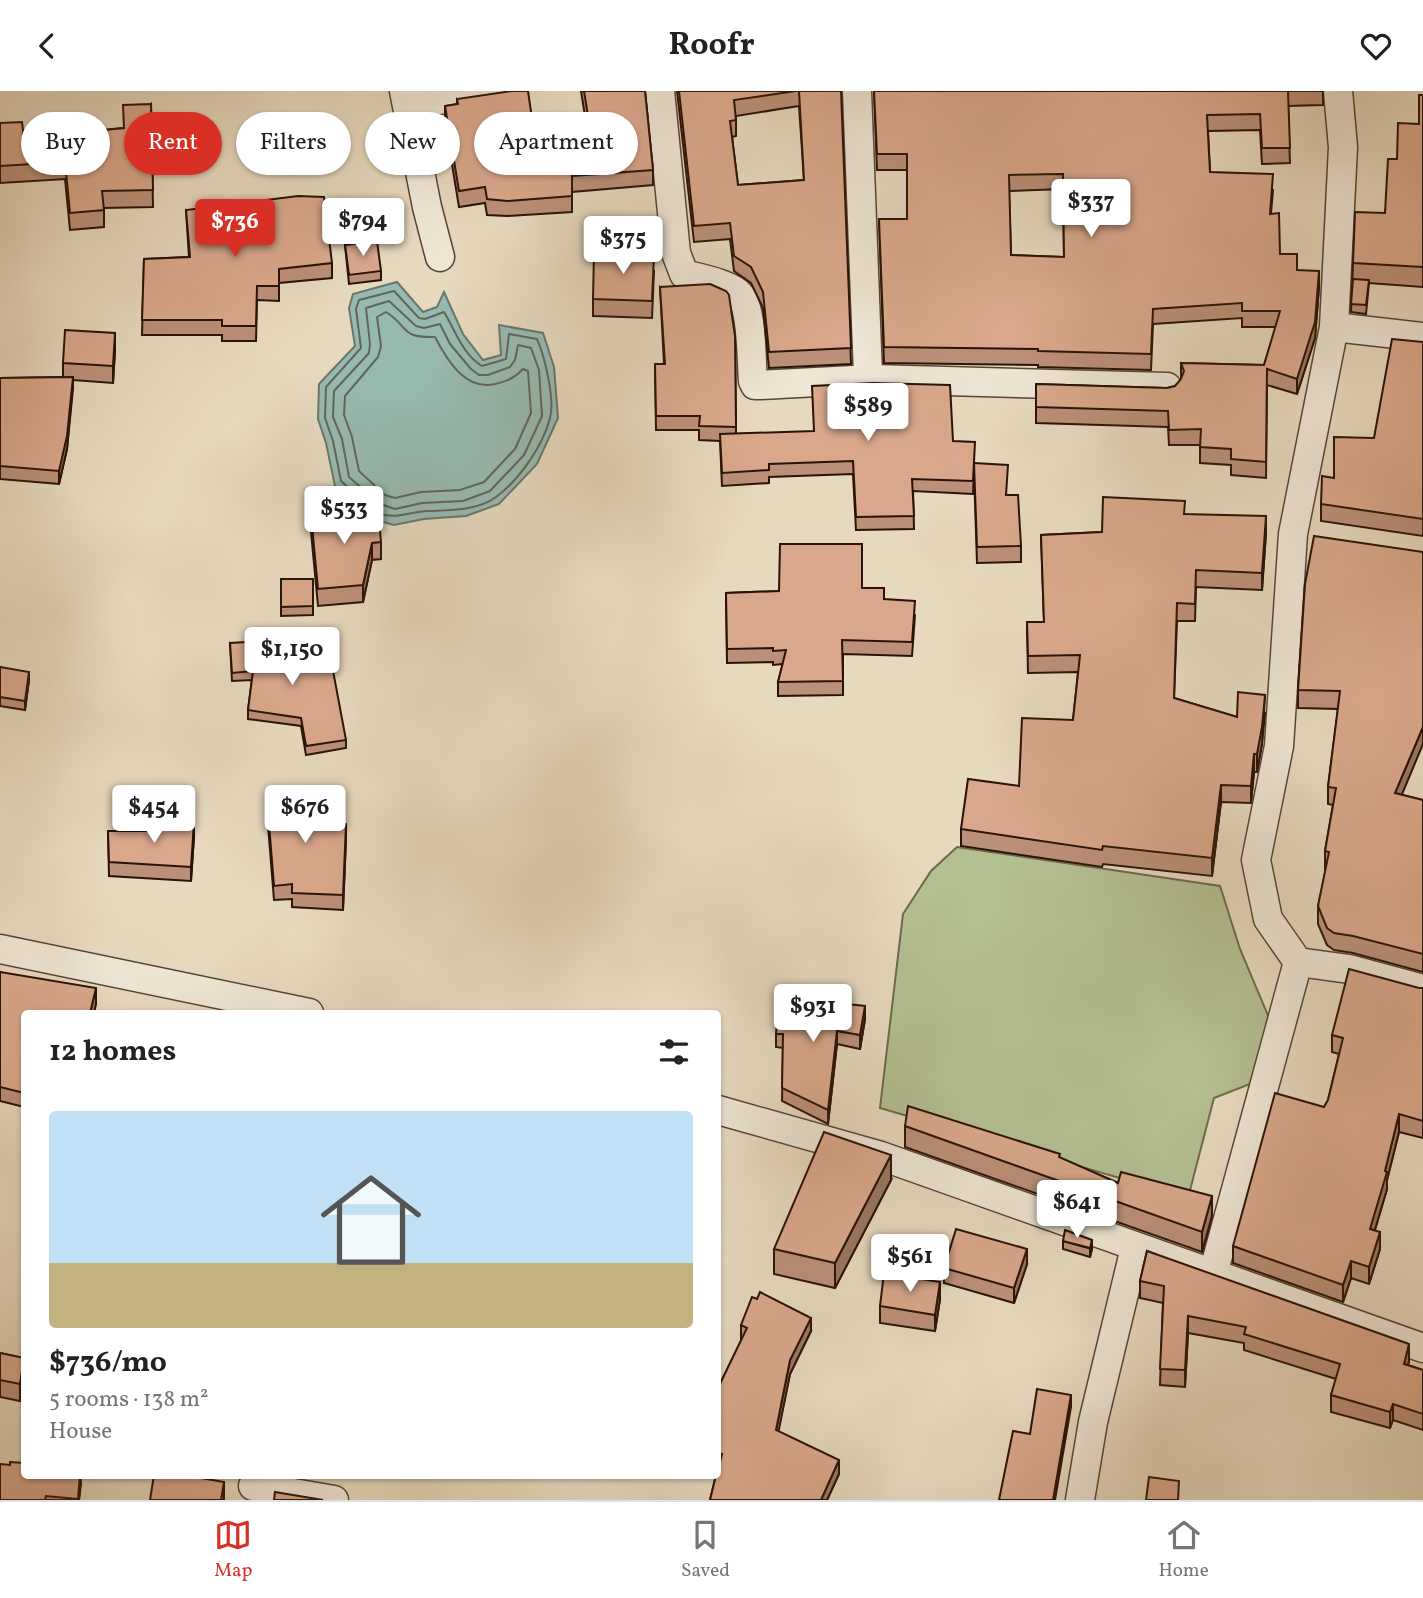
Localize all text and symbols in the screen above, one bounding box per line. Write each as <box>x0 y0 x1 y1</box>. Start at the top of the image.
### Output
text: Roofr <box>668 24 755 68</box>
icon: back <box>28 27 66 65</box>
icon: heart <box>1357 27 1395 65</box>
chip: Buy <box>21 112 110 175</box>
chip: Rent <box>124 112 222 175</box>
chip: Filters <box>236 112 351 175</box>
chip: New <box>365 112 460 175</box>
chip: Apartment <box>474 112 638 175</box>
pin: $337 <box>1050 179 1132 239</box>
text: $337 <box>1067 186 1115 218</box>
pin: $736 <box>194 199 276 259</box>
pin: $794 <box>322 199 404 258</box>
text: $794 <box>338 205 388 237</box>
text: $736 <box>211 206 259 238</box>
pin: $375 <box>582 216 664 276</box>
text: $375 <box>600 223 646 255</box>
pin: $589 <box>827 383 909 443</box>
text: $589 <box>843 390 893 422</box>
pin: $533 <box>303 487 385 546</box>
text: $533 <box>320 493 368 525</box>
pin: $1,150 <box>235 627 349 687</box>
text: $1,150 <box>261 634 323 666</box>
pin: $454 <box>113 785 195 845</box>
pin: $676 <box>264 785 346 845</box>
text: $454 <box>128 792 180 824</box>
text: $676 <box>281 792 329 824</box>
pin: $931 <box>772 985 854 1044</box>
text: $931 <box>790 991 836 1023</box>
text: 12 homes <box>49 1031 176 1073</box>
icon: filters <box>655 1033 693 1071</box>
icon: home <box>308 1157 434 1283</box>
pin: $641 <box>1036 1181 1118 1240</box>
text: $641 <box>1053 1187 1101 1219</box>
pin: $561 <box>869 1235 951 1294</box>
text: $561 <box>887 1241 933 1273</box>
text: $736/mo <box>49 1342 167 1384</box>
text: 5 rooms · 138 m² <box>49 1384 209 1416</box>
text: House <box>49 1416 112 1448</box>
tab: Map <box>214 1516 252 1584</box>
tab: Saved <box>681 1516 730 1584</box>
tab: Home <box>1158 1516 1209 1584</box>

